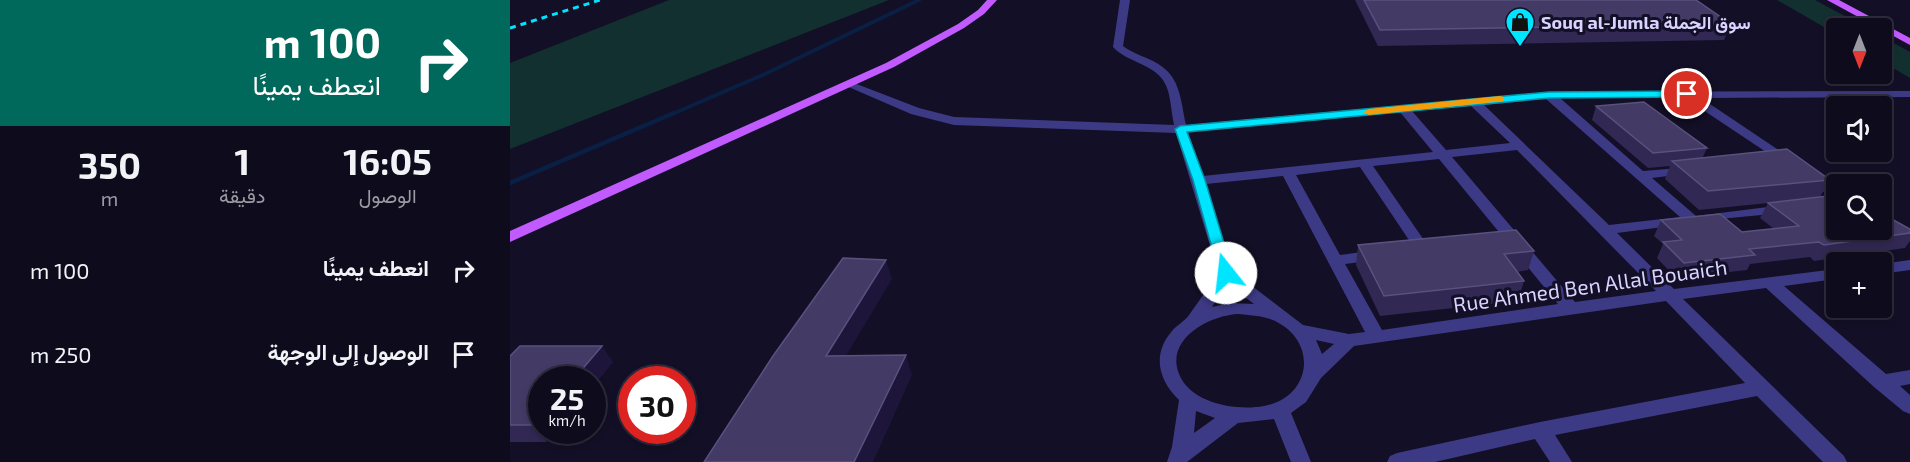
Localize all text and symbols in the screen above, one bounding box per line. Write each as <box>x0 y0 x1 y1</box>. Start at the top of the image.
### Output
shop icon: Souq al-Jumla سوق الجملة <box>1504 6 1536 48</box>
place label: Souq al-Jumla سوق الجملة <box>1541 11 1751 34</box>
text: 100 m <box>264 16 381 66</box>
north arrow <box>1826 18 1892 84</box>
map controls <box>1826 18 1892 318</box>
icon: right <box>402 24 480 102</box>
text: انعطف يمينًا <box>252 68 381 100</box>
pin <box>1661 68 1712 119</box>
icon: arrive <box>1670 77 1703 110</box>
button: sound <box>1826 96 1892 162</box>
text: 1 <box>234 139 250 182</box>
text: 16:05 <box>343 139 432 182</box>
text: 350 <box>78 143 141 186</box>
button: search <box>1826 174 1892 240</box>
text: دقيقة <box>219 183 265 207</box>
text: الوصول <box>359 183 417 207</box>
text: m <box>101 186 118 210</box>
position arrow <box>1194 241 1258 305</box>
button: + <box>1826 252 1892 318</box>
street label: Rue Ahmed Ben Allal Bouaich <box>1451 253 1729 317</box>
text: انعطف يمينًا <box>323 254 429 280</box>
icon: right <box>447 254 480 287</box>
text: 100 m <box>30 257 89 283</box>
text: الوصول إلى الوجهة <box>267 338 429 364</box>
icon: arrive <box>447 338 480 371</box>
text: 250 m <box>30 341 92 367</box>
speed limit sign: 30 <box>618 366 696 444</box>
text: 25 <box>550 380 584 416</box>
text: km/h <box>548 411 586 429</box>

